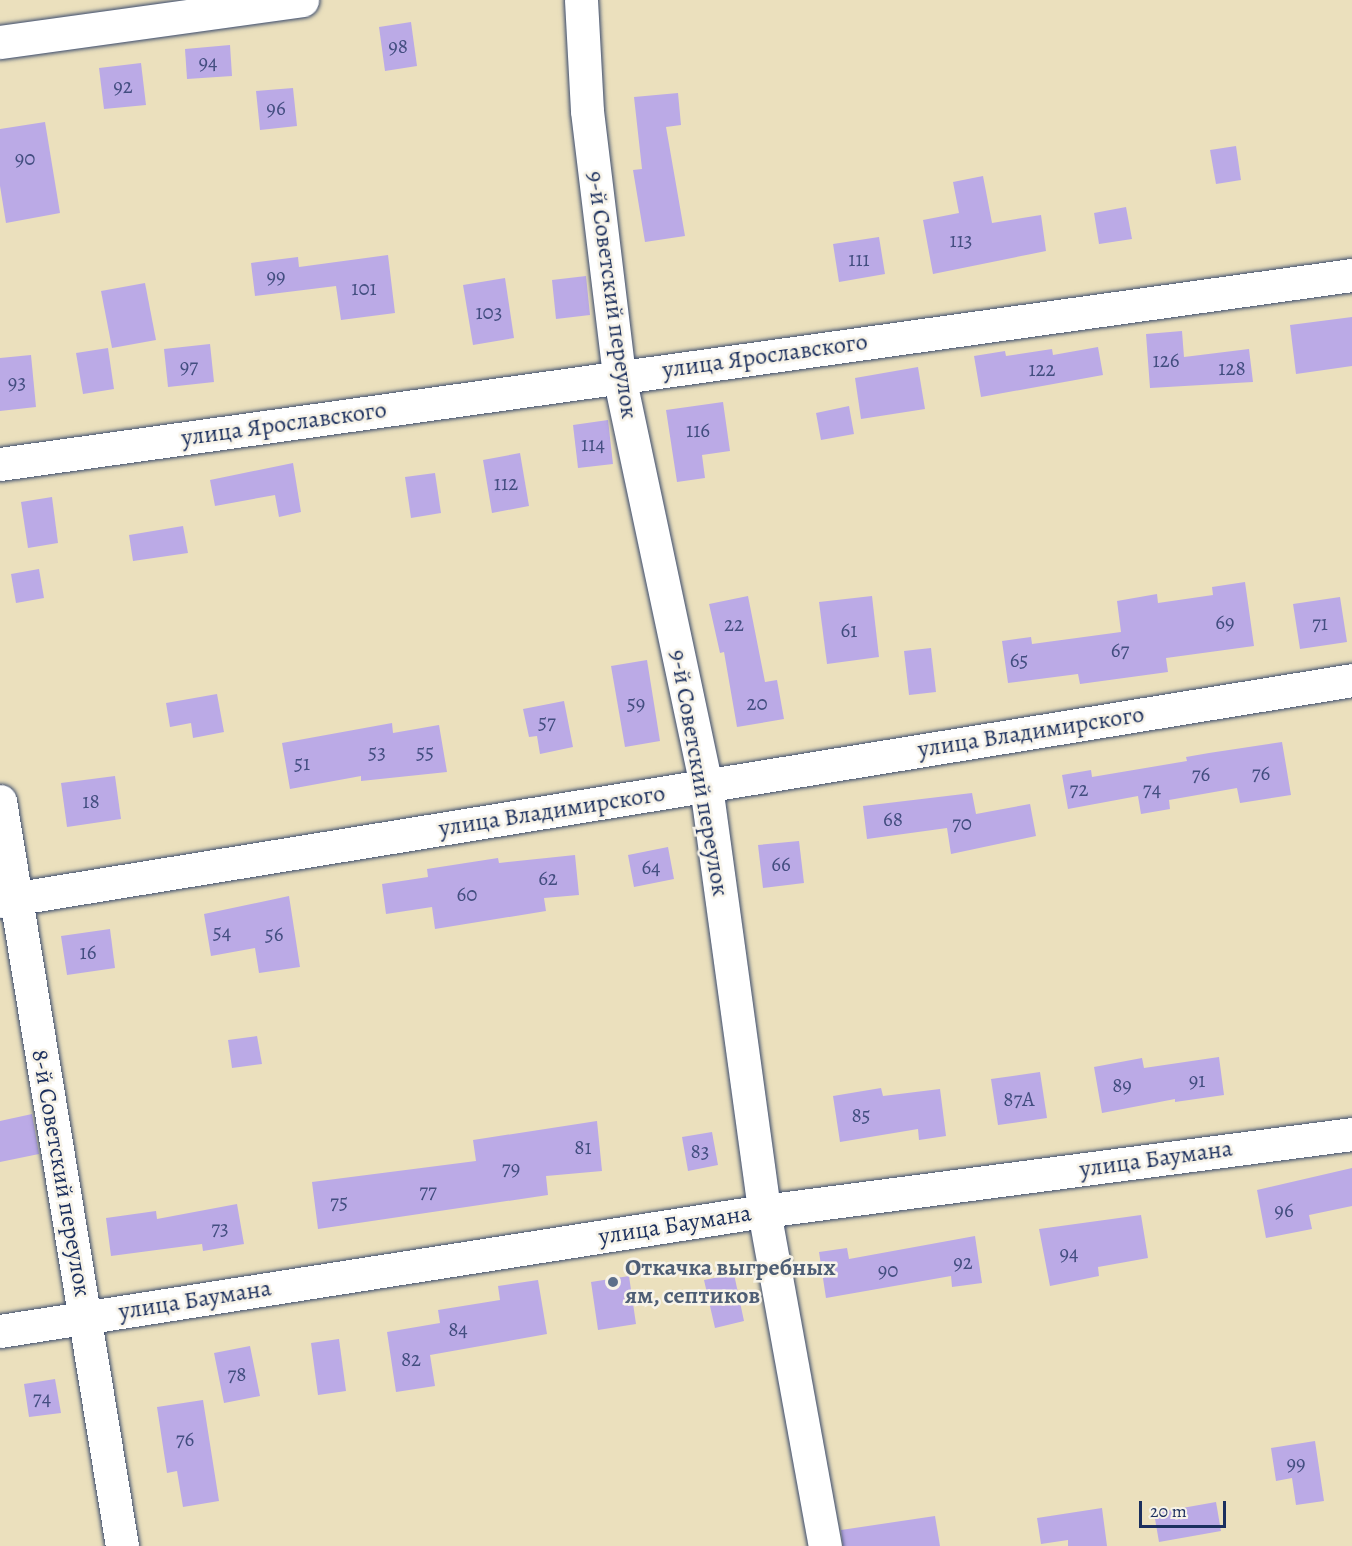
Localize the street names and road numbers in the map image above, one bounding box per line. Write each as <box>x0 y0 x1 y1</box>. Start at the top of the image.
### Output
street label: 9-й Советский переулок <box>580 169 644 421</box>
street label: улица Ярославского <box>661 327 869 385</box>
street label: улица Ярославского <box>180 395 388 453</box>
street label: 9-й Советский переулок <box>663 647 735 899</box>
street label: улица Владимирского <box>916 700 1146 764</box>
street label: улица Владимирского <box>437 779 667 843</box>
street label: 8-й Советский переулок <box>25 1047 97 1299</box>
street label: улица Баумана <box>1078 1134 1234 1184</box>
street label: улица Баумана <box>597 1199 753 1251</box>
street label: улица Баумана <box>117 1274 273 1326</box>

